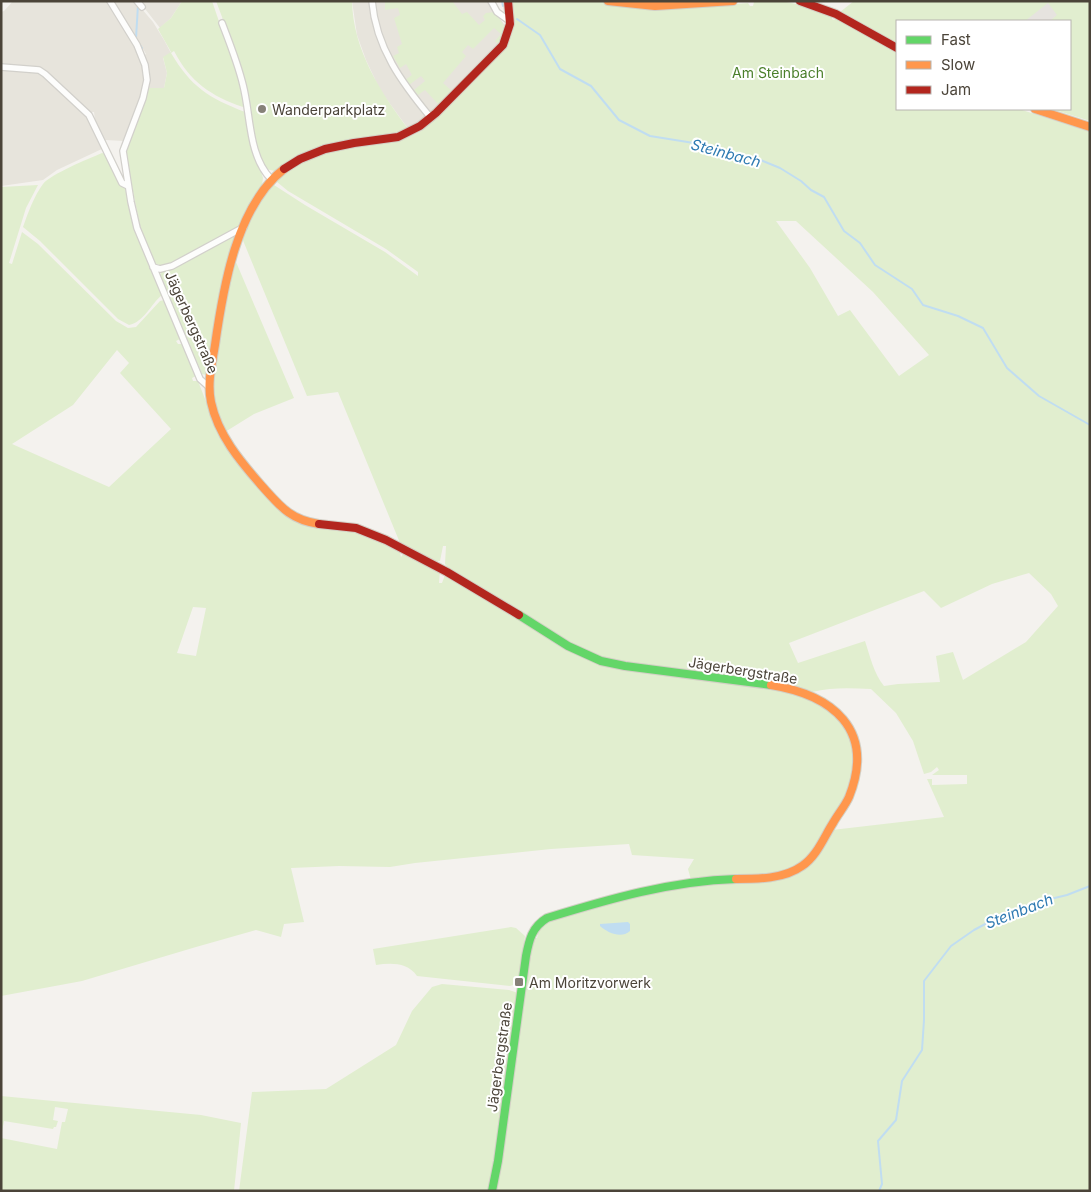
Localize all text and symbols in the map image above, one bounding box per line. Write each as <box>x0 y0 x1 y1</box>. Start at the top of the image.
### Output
legend <box>896 20 1071 110</box>
text: Fast <box>941 30 971 49</box>
text: Slow <box>941 55 975 74</box>
park label: Am Steinbach <box>732 64 824 81</box>
text: Jam <box>941 80 971 99</box>
place label: Wanderparkplatz <box>272 101 385 118</box>
marker: Wanderparkplatz <box>256 103 268 115</box>
water label: Steinbach <box>689 135 763 171</box>
street label: Jägerbergstraße <box>162 268 222 376</box>
street label: Jägerbergstraße <box>687 653 799 687</box>
water label: Steinbach <box>982 889 1056 933</box>
place label: Am Moritzvorwerk <box>529 974 651 991</box>
marker: Am Moritzvorwerk <box>513 976 525 988</box>
street label: Jägerbergstraße <box>483 1001 515 1113</box>

